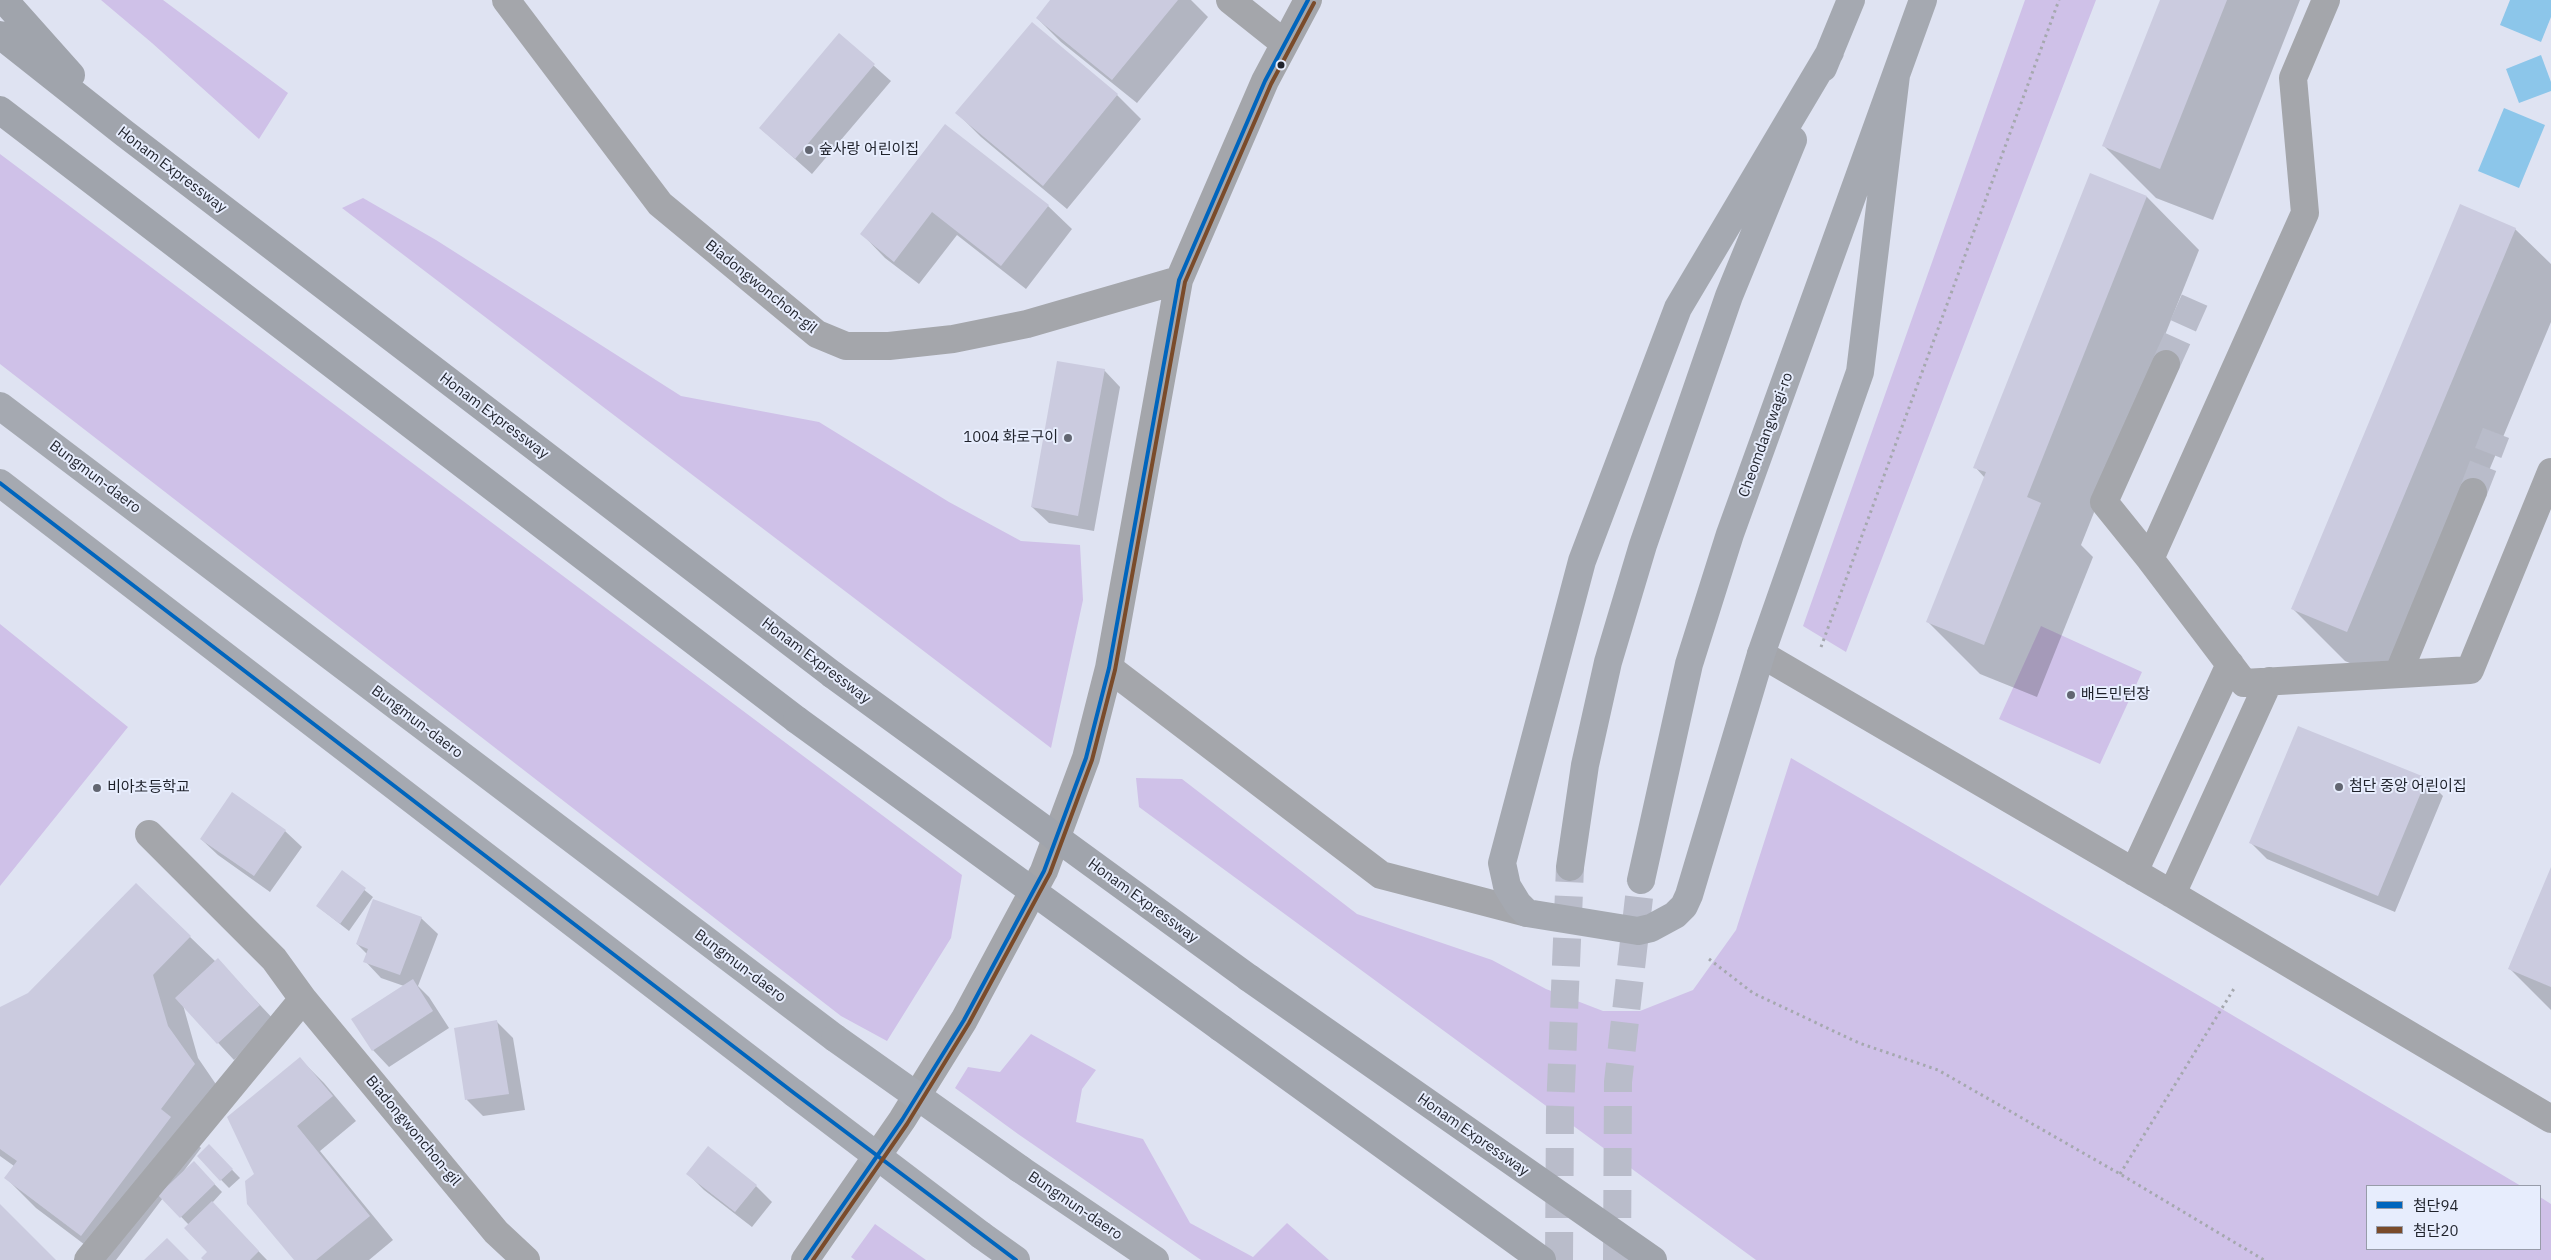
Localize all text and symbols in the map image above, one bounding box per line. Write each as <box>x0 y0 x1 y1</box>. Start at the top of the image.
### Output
unlabelled marker <box>1276 60 1286 70</box>
street label: Honam Expressway <box>114 123 230 217</box>
place label: 숲사랑 어린이집 <box>819 141 919 159</box>
marker: 숲사랑 어린이집 <box>803 144 815 156</box>
street label: Biadongwonchon-gil <box>702 237 820 337</box>
street label: Honam Expressway <box>436 369 552 463</box>
street label: Cheomdangwagi-ro <box>1735 370 1797 500</box>
place label: 1004 화로구이 <box>963 429 1058 447</box>
marker: 1004 화로구이 <box>1062 432 1074 444</box>
street label: Bungmun-daero <box>46 437 144 517</box>
street label: Honam Expressway <box>758 614 874 708</box>
street label: Bungmun-daero <box>368 682 466 762</box>
place label: 배드민턴장 <box>2081 686 2150 704</box>
marker: 배드민턴장 <box>2065 689 2077 701</box>
place label: 첨단 중앙 어린이집 <box>2349 778 2466 796</box>
place label: 비아초등학교 <box>107 779 190 797</box>
marker: 첨단 중앙 어린이집 <box>2333 781 2345 793</box>
marker: 비아초등학교 <box>91 782 103 794</box>
street label: Honam Expressway <box>1084 855 1202 947</box>
street label: Bungmun-daero <box>691 926 789 1006</box>
street label: Biadongwonchon-gil <box>362 1072 464 1190</box>
street label: Honam Expressway <box>1414 1090 1532 1180</box>
street label: Bungmun-daero <box>1024 1168 1126 1244</box>
legend <box>2366 1185 2541 1250</box>
text: 첨단94 <box>2413 1196 2459 1215</box>
text: 첨단20 <box>2413 1221 2459 1240</box>

